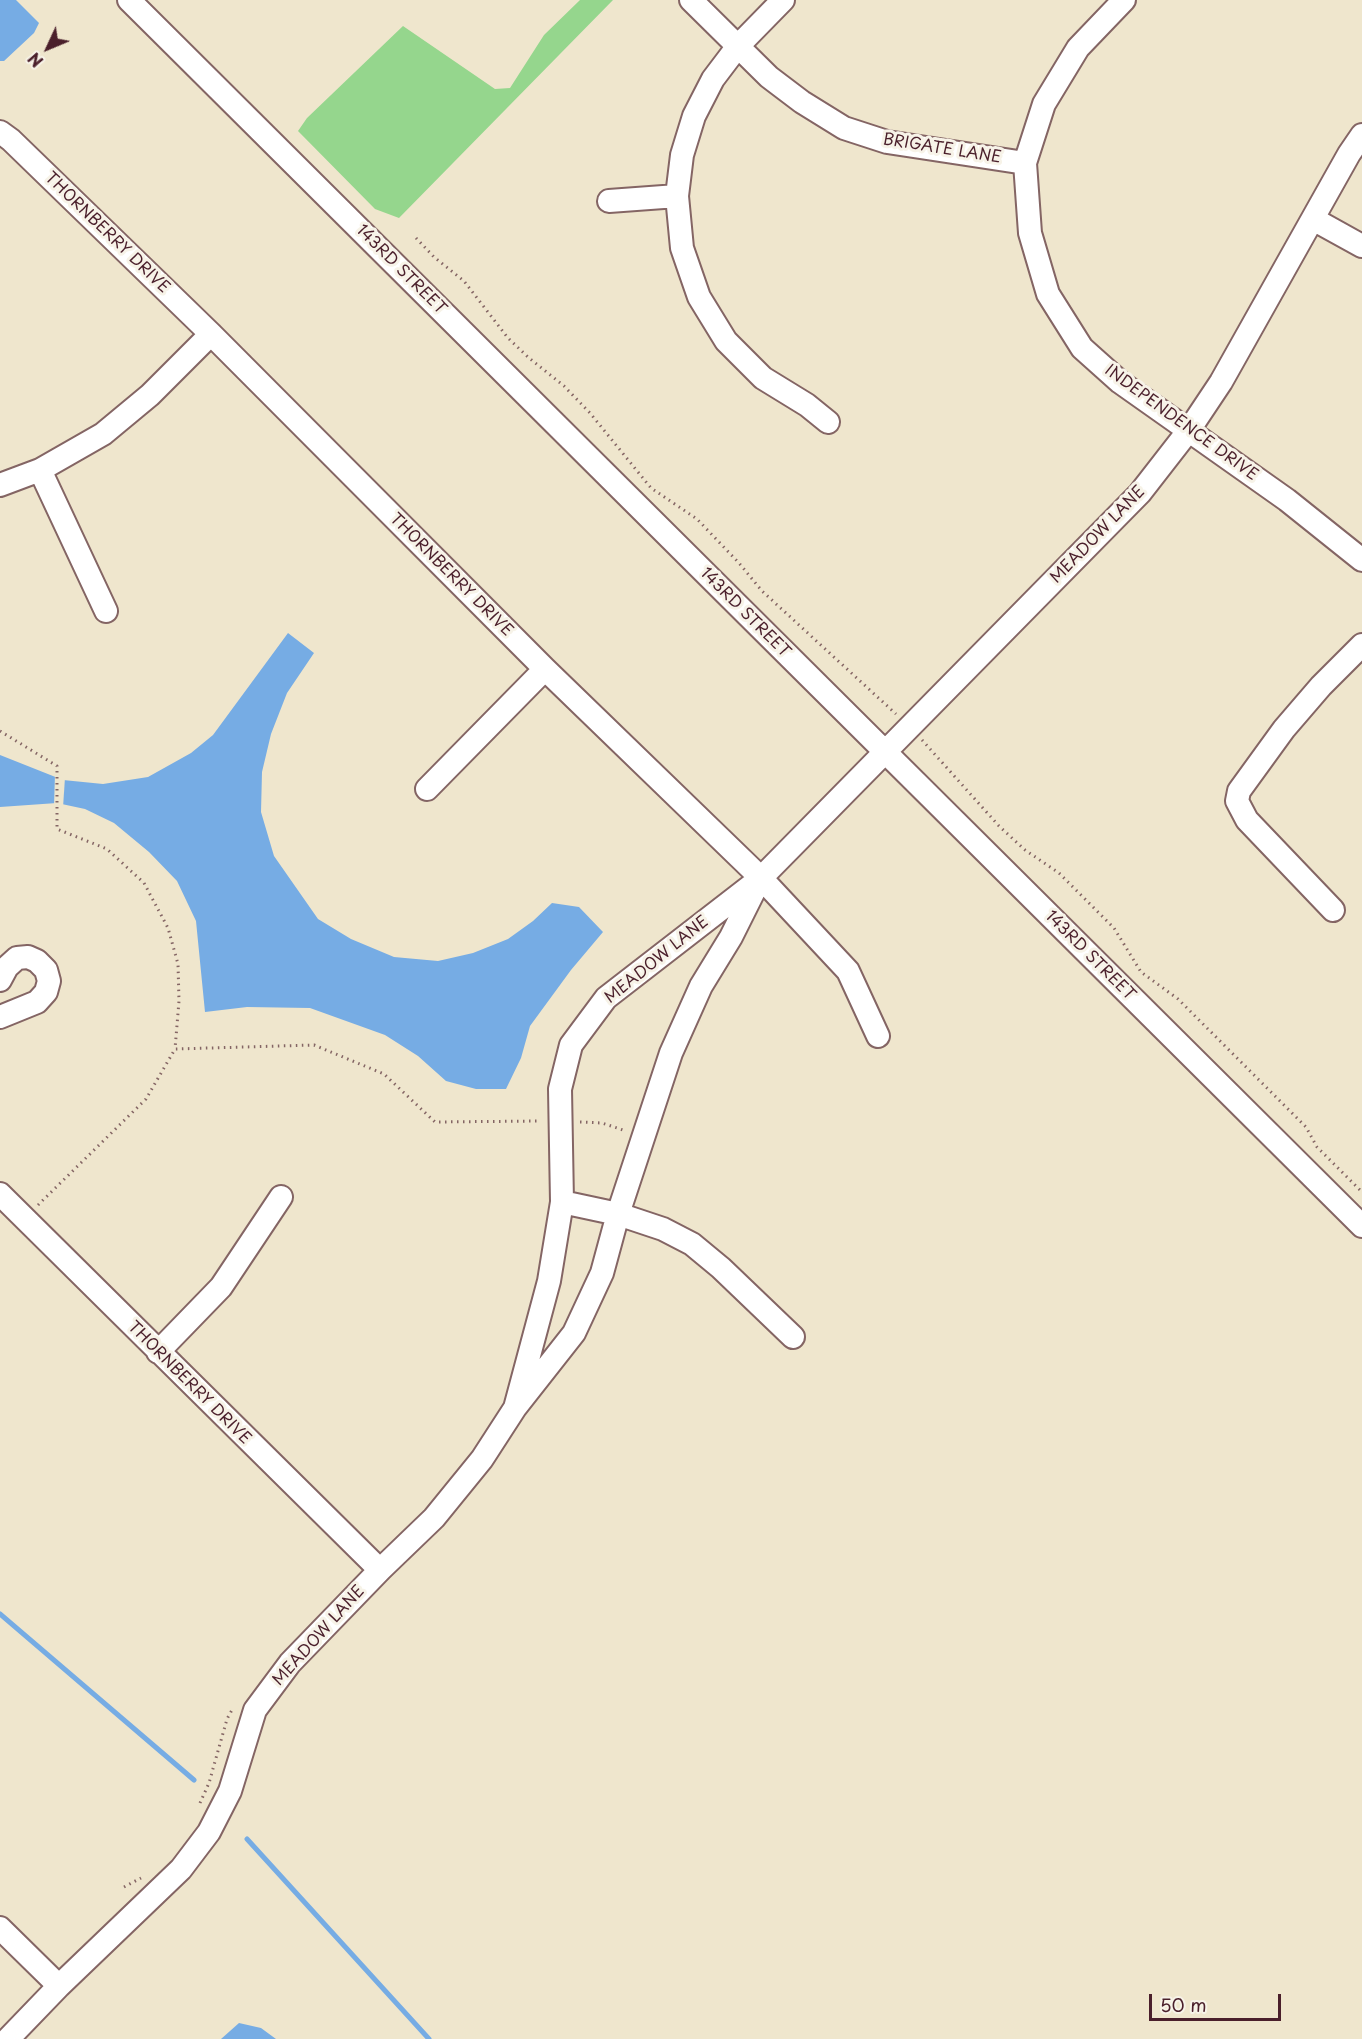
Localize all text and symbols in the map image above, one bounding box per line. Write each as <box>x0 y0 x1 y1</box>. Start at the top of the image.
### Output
north arrow <box>18 18 78 78</box>
text: N <box>22 48 48 73</box>
street label: BRIGATE LANE <box>881 130 1003 168</box>
street label: THORNBERRY DRIVE <box>41 168 173 298</box>
street label: 143RD STREET <box>352 221 450 319</box>
street label: INDEPENDENCE DRIVE <box>1101 361 1261 485</box>
street label: MEADOW LANE <box>1047 482 1149 588</box>
street label: THORNBERRY DRIVE <box>386 510 516 640</box>
street label: 143RD STREET <box>696 564 794 662</box>
street label: 143RD STREET <box>1041 907 1139 1005</box>
street label: MEADOW LANE <box>601 912 713 1008</box>
street label: THORNBERRY DRIVE <box>124 1318 254 1448</box>
street label: MEADOW LANE <box>269 1582 369 1690</box>
scale bar <box>1152 1982 1284 2020</box>
text: 50 m <box>1160 1991 1207 2018</box>

